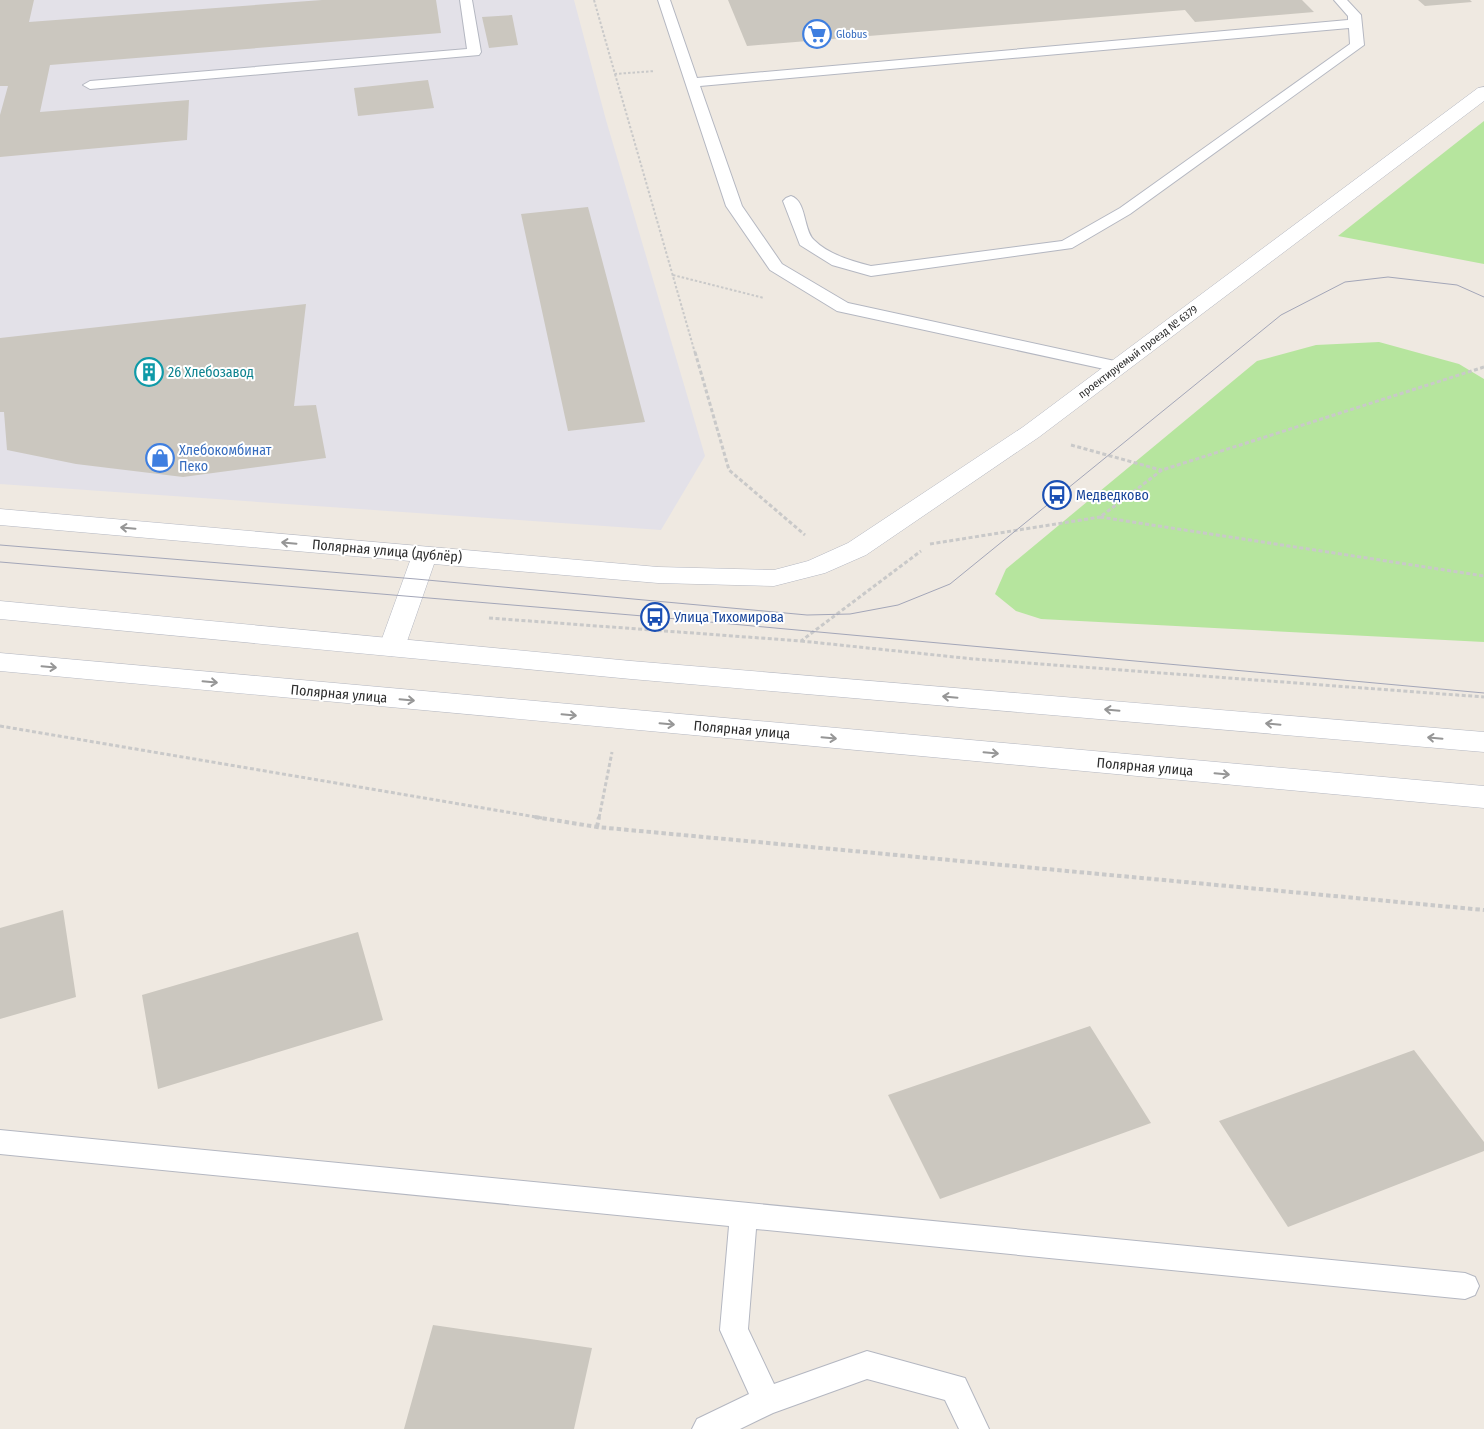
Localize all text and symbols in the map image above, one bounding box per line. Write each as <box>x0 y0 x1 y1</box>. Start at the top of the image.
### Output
supermarket icon: Globus <box>802 19 832 49</box>
place label: Globus <box>836 28 868 41</box>
street label: проектируемый проезд № 6379 <box>1076 303 1200 401</box>
building icon: 26 Хлебозавод <box>134 357 164 387</box>
place label: 26 Хлебозавод <box>168 364 254 381</box>
place label: Хлебокомбинат Пеко <box>179 442 272 475</box>
shop icon: Хлебокомбинат Пеко <box>145 443 175 473</box>
bus stop icon: Медведково <box>1042 480 1072 510</box>
place label: Медведково <box>1076 487 1149 504</box>
one-way arrow <box>120 523 136 533</box>
street label: Полярная улица (дублёр) <box>311 536 463 566</box>
one-way arrow <box>282 538 298 547</box>
bus stop icon: Улица Тихомирова <box>640 602 670 632</box>
place label: Улица Тихомирова <box>673 609 784 626</box>
one-way arrow <box>40 662 56 672</box>
one-way arrow <box>202 677 218 687</box>
street label: Полярная улица <box>290 681 388 707</box>
one-way arrow <box>942 692 958 702</box>
one-way arrow <box>399 695 415 705</box>
one-way arrow <box>1104 706 1120 715</box>
one-way arrow <box>561 710 577 719</box>
street label: Полярная улица <box>693 717 791 743</box>
one-way arrow <box>659 719 675 728</box>
one-way arrow <box>1266 719 1282 729</box>
one-way arrow <box>1428 733 1444 742</box>
one-way arrow <box>820 734 836 743</box>
one-way arrow <box>982 748 998 758</box>
street label: Полярная улица <box>1096 754 1194 780</box>
one-way arrow <box>1214 769 1230 779</box>

